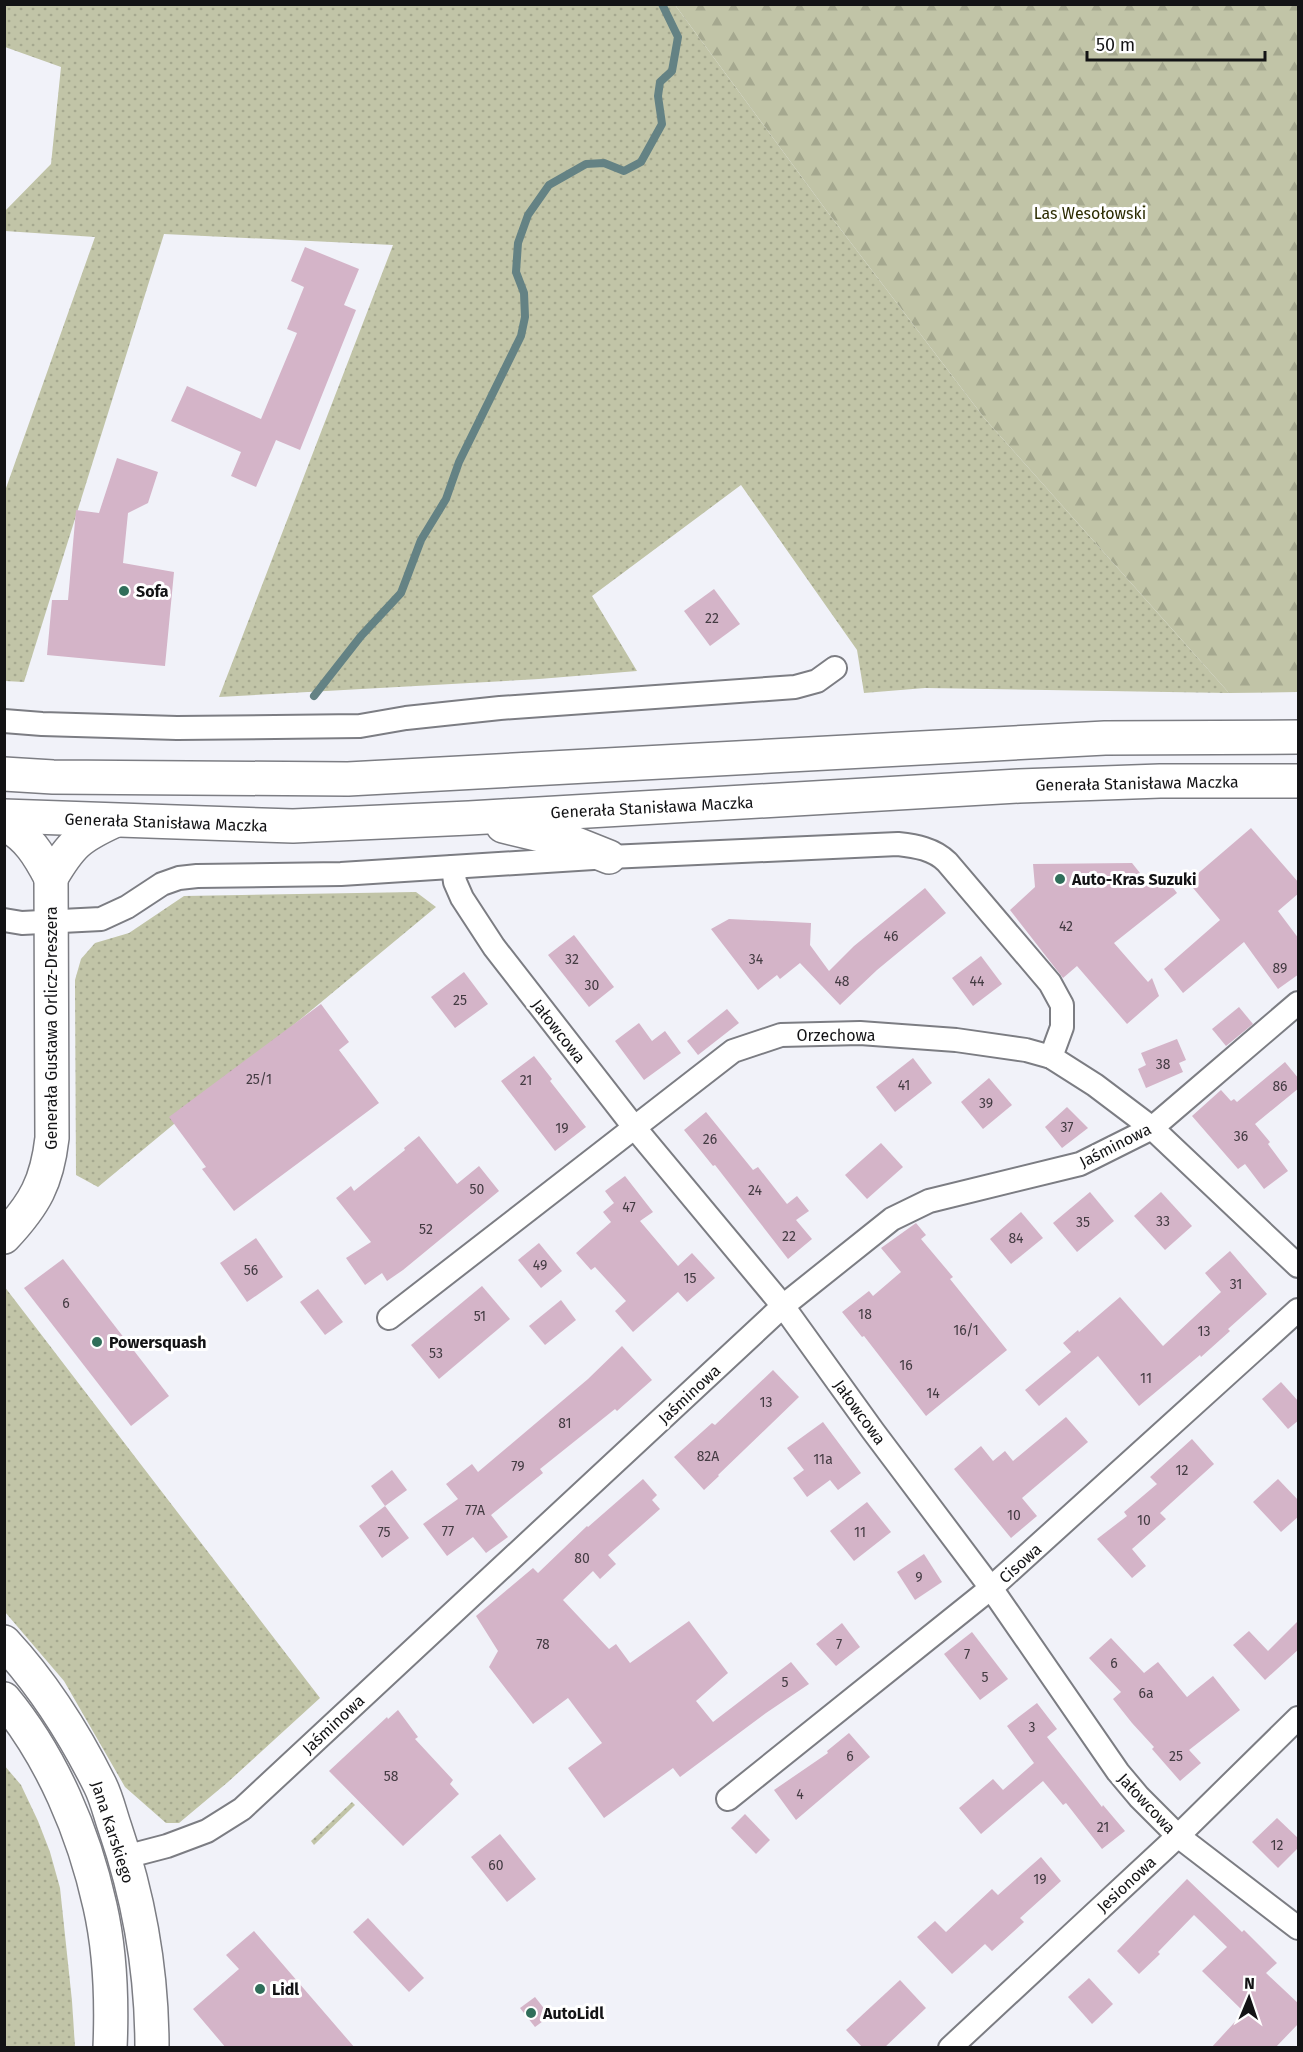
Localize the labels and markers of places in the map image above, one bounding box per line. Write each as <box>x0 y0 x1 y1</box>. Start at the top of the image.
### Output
place label: Sofa <box>136 582 169 601</box>
marker: Sofa <box>117 584 131 598</box>
place label: Auto-Kras Suzuki <box>1071 870 1196 889</box>
marker: Auto-Kras Suzuki <box>1053 872 1067 886</box>
place label: Powersquash <box>109 1333 207 1352</box>
marker: Powersquash <box>90 1335 104 1349</box>
place label: Lidl <box>272 1980 299 1999</box>
marker: Lidl <box>253 1982 267 1996</box>
place label: AutoLidl <box>542 2004 604 2023</box>
marker: AutoLidl <box>524 2006 538 2020</box>

